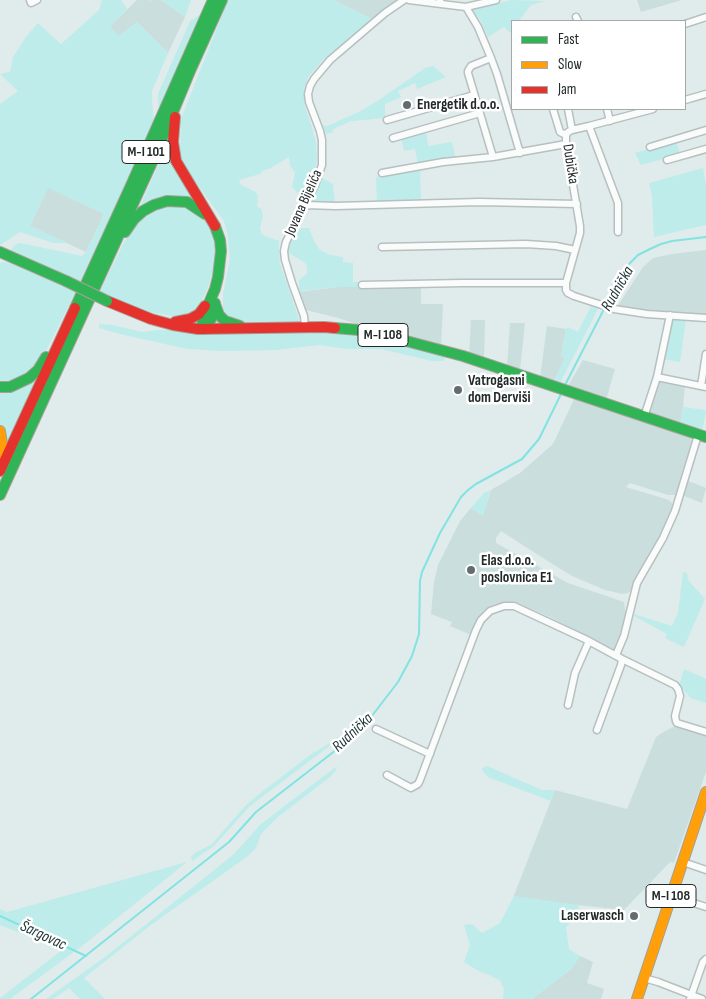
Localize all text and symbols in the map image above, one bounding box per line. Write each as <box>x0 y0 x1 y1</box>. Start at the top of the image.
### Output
legend <box>511 20 686 110</box>
text: Fast <box>558 30 579 49</box>
text: Slow <box>558 55 582 74</box>
text: Jam <box>558 80 576 99</box>
place label: Energetik d.o.o. <box>417 96 500 114</box>
marker: Energetik d.o.o. <box>401 99 413 111</box>
road number: M-I 101 <box>122 140 170 163</box>
street label: Dubička <box>558 143 582 185</box>
street label: Jovana Bijelića <box>281 167 327 239</box>
water label: Rudnička <box>598 263 638 315</box>
road number: M-I 108 <box>358 324 408 346</box>
place label: Vatrogasni dom Derviši <box>468 372 530 407</box>
marker: Vatrogasni dom Derviši <box>452 384 464 396</box>
place label: Elas d.o.o. poslovnica E1 <box>481 552 552 587</box>
marker: Elas d.o.o. poslovnica E1 <box>465 564 477 576</box>
water label: Rudnička <box>329 709 377 757</box>
road number: M-I 108 <box>646 884 696 908</box>
place label: Laserwasch <box>561 907 624 925</box>
marker: Laserwasch <box>628 910 640 922</box>
water label: Šargovac <box>17 917 69 955</box>

